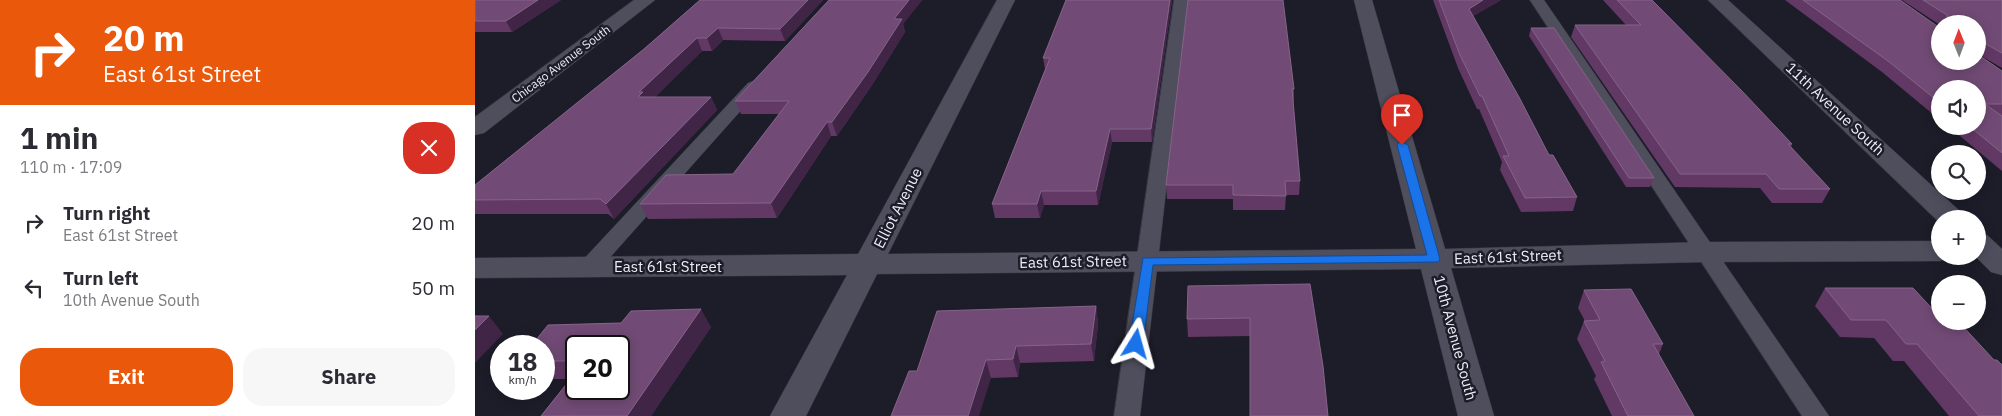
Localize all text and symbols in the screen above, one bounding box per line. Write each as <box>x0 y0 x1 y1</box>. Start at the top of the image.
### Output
text: 20 m <box>103 15 185 61</box>
north arrow <box>1931 15 1986 70</box>
map controls <box>1931 15 1986 330</box>
icon: right <box>20 20 85 85</box>
street label: Chicago Avenue South <box>508 22 613 106</box>
street label: 11th Avenue South <box>1782 58 1889 159</box>
text: East 61st Street <box>103 59 261 88</box>
button: sound <box>1931 80 1986 135</box>
pin <box>1381 94 1423 145</box>
icon: arrive <box>1388 101 1416 129</box>
text: 1 min <box>20 118 98 157</box>
button: close <box>403 122 455 174</box>
button: search <box>1931 145 1986 200</box>
text: 110 m · 17:09 <box>20 157 122 177</box>
street label: Elliot Avenue <box>869 164 926 251</box>
text: Turn right <box>63 201 150 225</box>
icon: right <box>20 209 48 237</box>
button: + <box>1931 210 1986 265</box>
text: 20 m <box>411 211 455 235</box>
text: East 61st Street <box>63 225 178 245</box>
street label: East 61st Street <box>1454 245 1562 268</box>
street label: East 61st Street <box>1019 251 1127 272</box>
street label: East 61st Street <box>614 257 722 276</box>
text: Turn left <box>63 266 139 290</box>
street label: 10th Avenue South <box>1430 273 1481 402</box>
icon: left <box>20 274 48 302</box>
button: − <box>1931 275 1986 330</box>
text: 50 m <box>411 276 455 300</box>
text: 10th Avenue South <box>63 290 200 310</box>
position arrow <box>1109 317 1161 369</box>
speed limit sign: 20 <box>565 335 630 400</box>
text: 18 <box>507 345 538 378</box>
button: Exit <box>20 348 233 406</box>
button: Share <box>243 348 455 406</box>
text: km/h <box>508 372 537 387</box>

